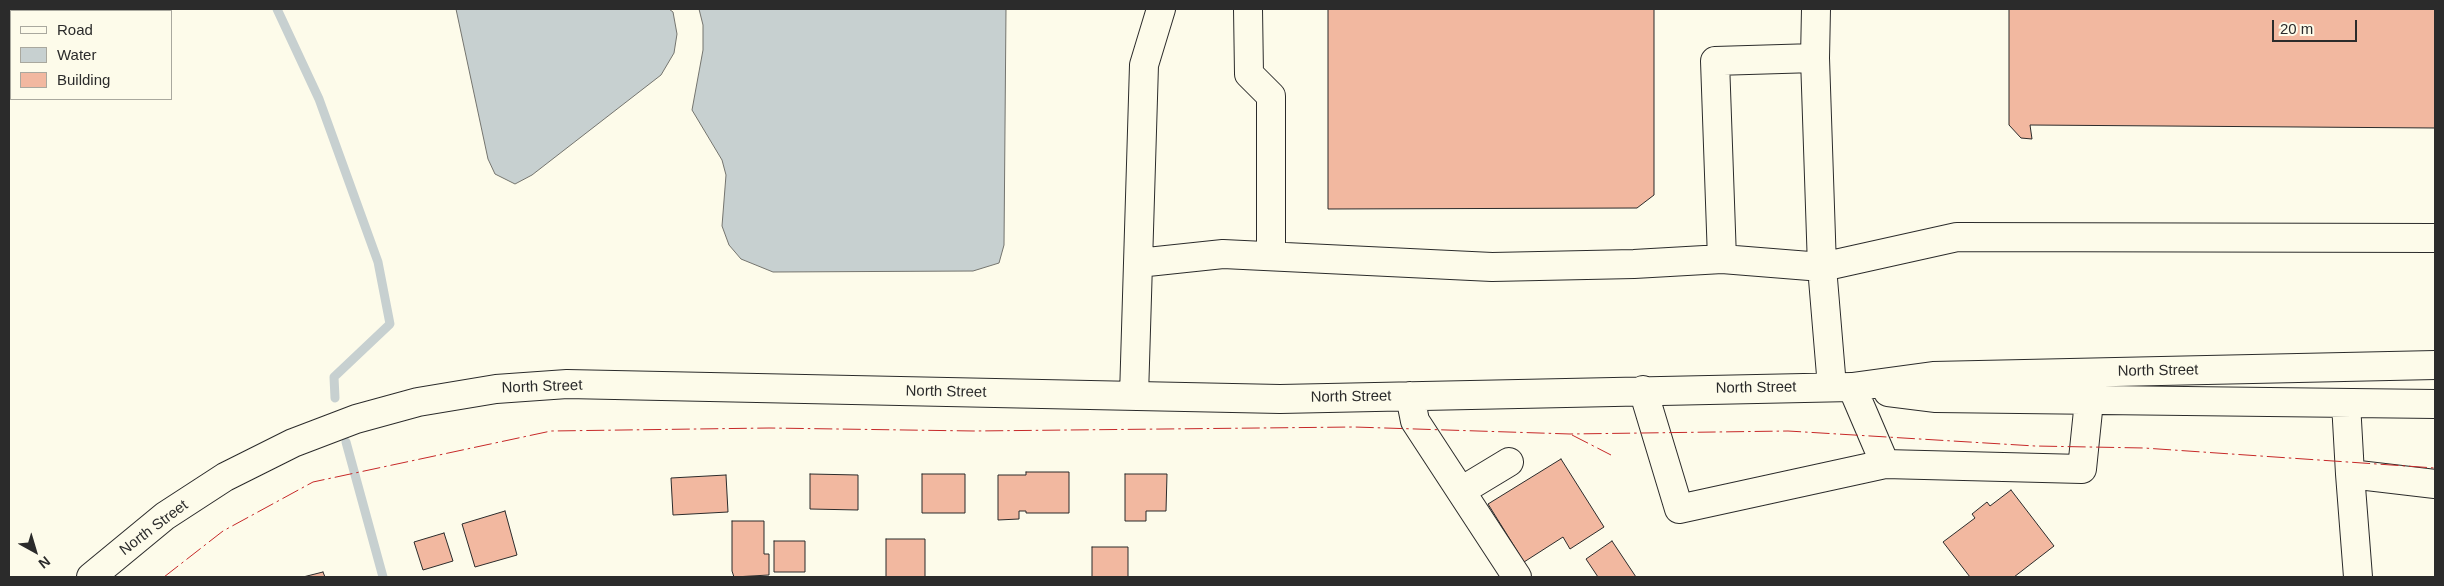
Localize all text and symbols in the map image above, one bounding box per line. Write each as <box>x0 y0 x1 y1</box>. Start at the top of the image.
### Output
legend <box>10 10 172 100</box>
scale bar <box>2274 10 2359 42</box>
text: 20 m <box>2280 20 2313 37</box>
text: Road <box>57 21 93 38</box>
text: Water <box>57 46 96 63</box>
text: Building <box>57 71 110 88</box>
street label: North Street <box>2117 361 2199 381</box>
street label: North Street <box>501 377 583 397</box>
street label: North Street <box>1715 378 1797 398</box>
street label: North Street <box>905 382 987 402</box>
street label: North Street <box>1310 387 1392 407</box>
street label: North Street <box>116 496 192 560</box>
north arrow <box>10 526 60 576</box>
text: N <box>35 553 53 572</box>

